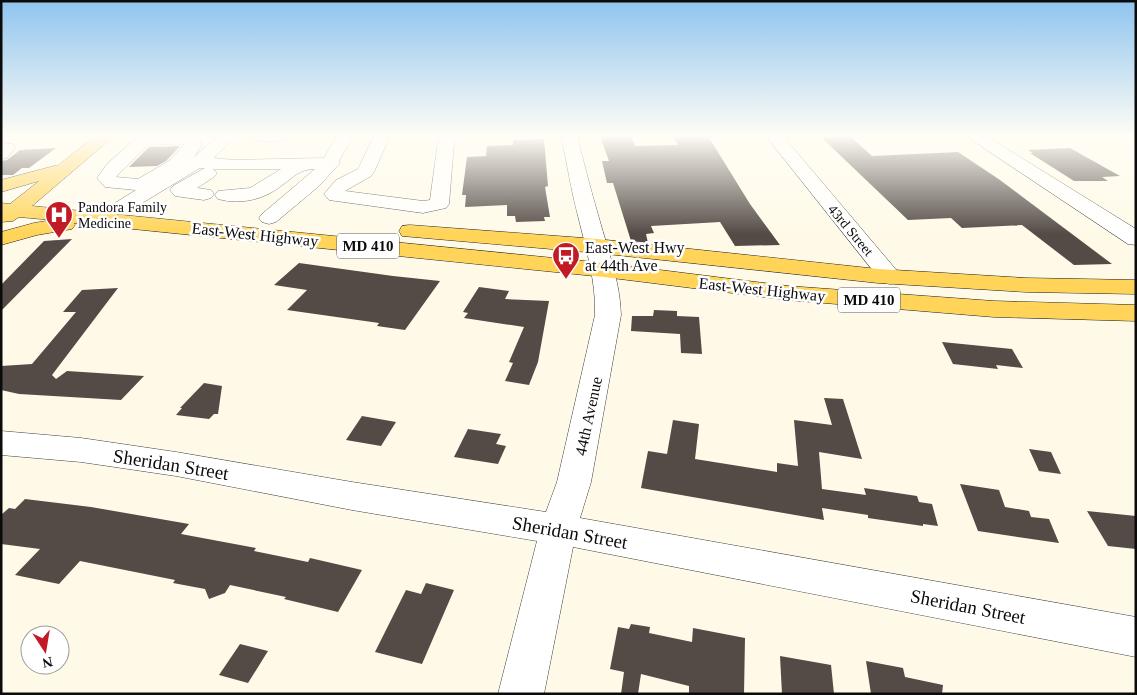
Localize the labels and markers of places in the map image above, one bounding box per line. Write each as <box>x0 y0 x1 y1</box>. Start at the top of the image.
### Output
hospital icon: Pandora Family Medicine <box>44 200 74 239</box>
place label: Pandora Family Medicine <box>78 200 167 231</box>
place label: East-West Hwy at 44th Ave <box>585 239 685 274</box>
bus stop icon: East-West Hwy at 44th Ave <box>551 241 581 280</box>

